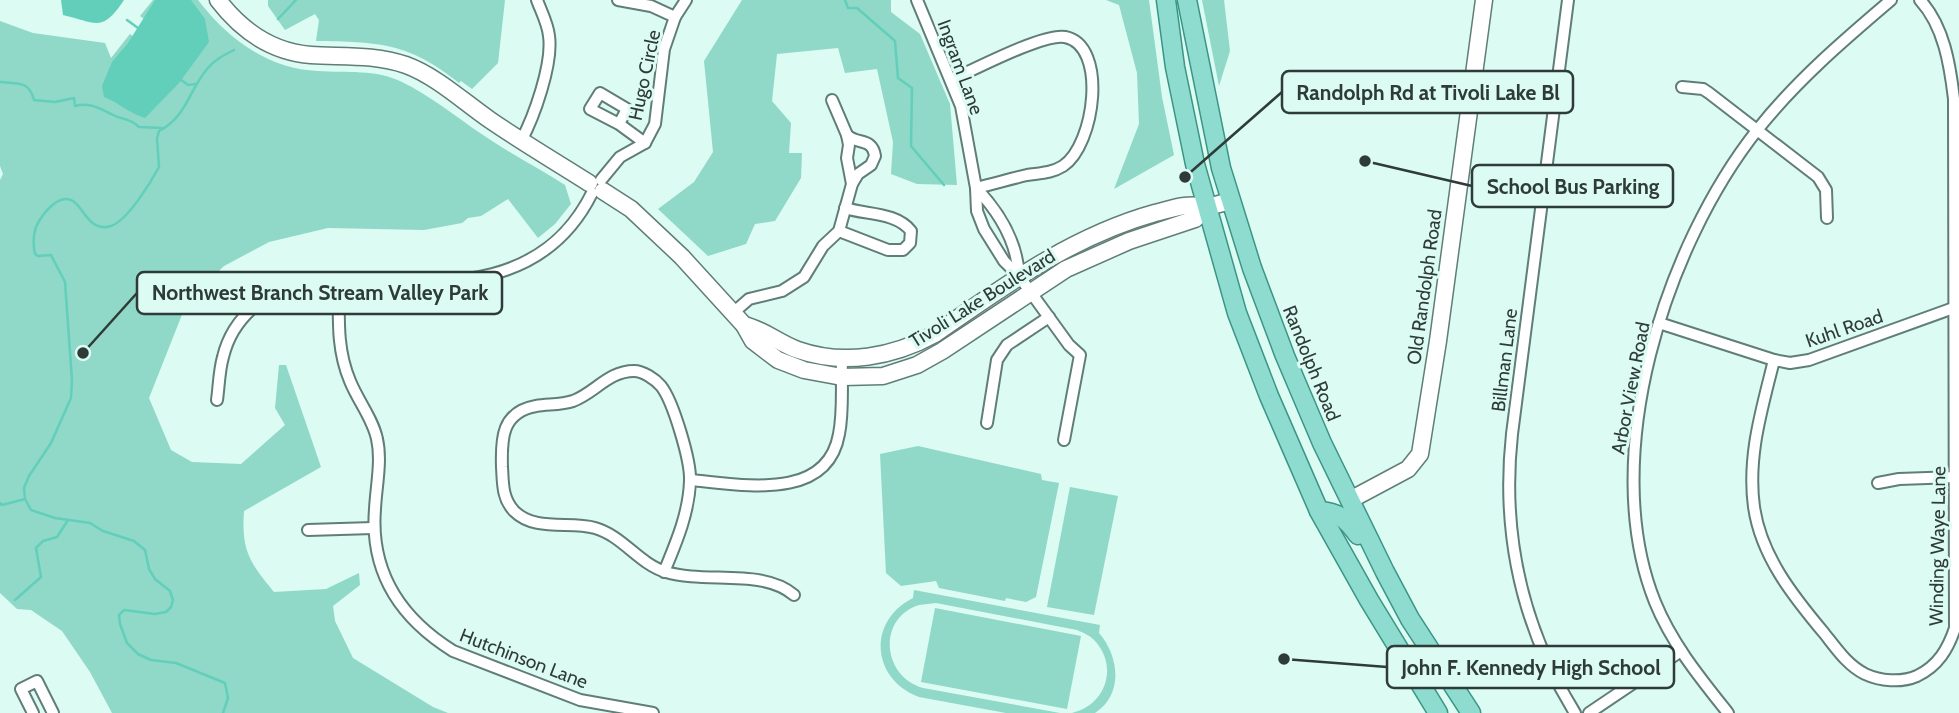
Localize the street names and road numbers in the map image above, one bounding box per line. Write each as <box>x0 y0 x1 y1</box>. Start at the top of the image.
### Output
street label: Ingram Lane <box>933 16 988 118</box>
street label: Hugo Circle <box>624 27 665 123</box>
street label: Old Randolph Road <box>1402 208 1447 366</box>
street label: Tivoli Lake Boulevard <box>905 244 1059 353</box>
street label: Randolph Road <box>1278 302 1345 424</box>
street label: Kuhl Road <box>1802 304 1886 352</box>
street label: Billman Lane <box>1487 307 1522 413</box>
street label: Arbor View Road <box>1606 320 1655 456</box>
street label: Winding Waye Lane <box>1925 466 1950 626</box>
street label: Hutchinson Lane <box>457 623 591 694</box>

